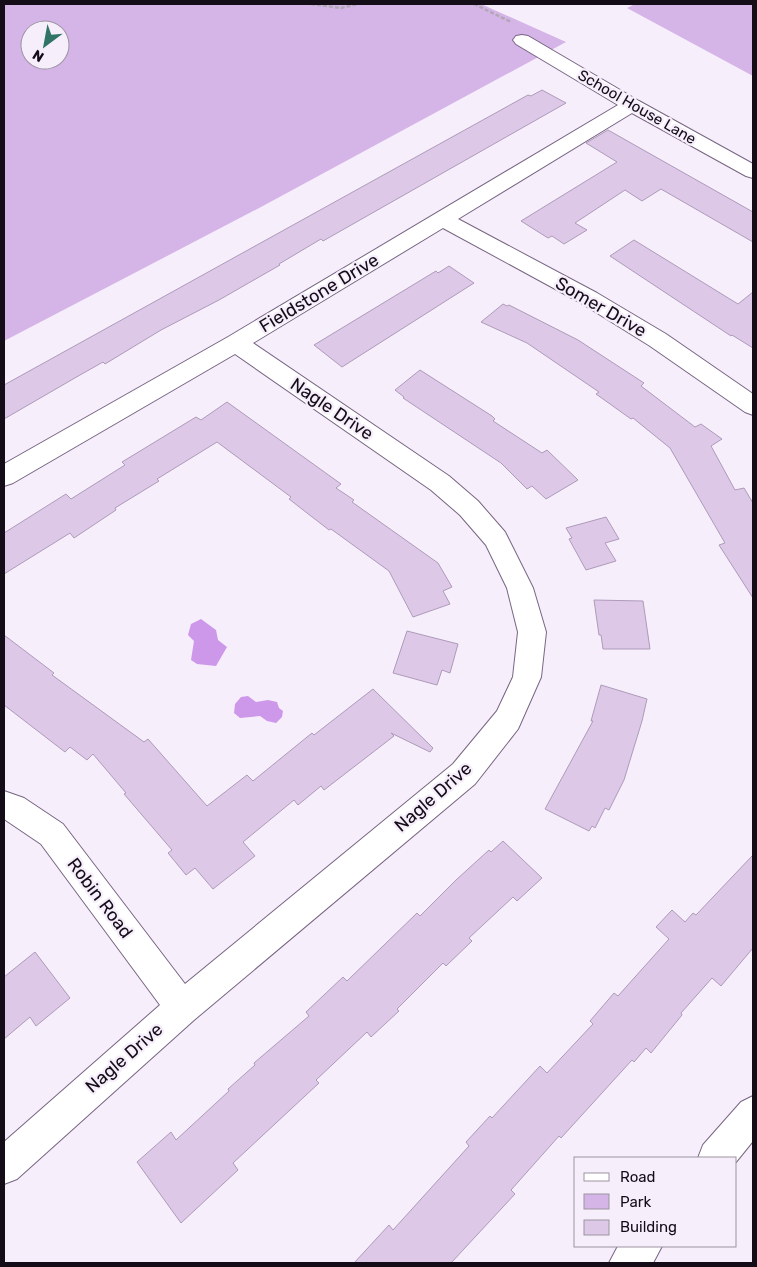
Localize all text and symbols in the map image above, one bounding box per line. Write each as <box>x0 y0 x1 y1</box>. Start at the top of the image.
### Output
north arrow <box>20 20 70 70</box>
text: N <box>30 46 47 65</box>
street label: School House Lane <box>575 66 699 148</box>
street label: Fieldstone Drive <box>255 249 383 337</box>
street label: Somer Drive <box>551 272 651 342</box>
street label: Nagle Drive <box>286 373 378 445</box>
street label: Nagle Drive <box>390 757 476 837</box>
street label: Robin Road <box>63 853 137 943</box>
street label: Nagle Drive <box>81 1018 167 1098</box>
legend <box>574 1157 737 1247</box>
text: Road <box>620 1168 656 1186</box>
text: Park <box>620 1193 651 1211</box>
text: Building <box>620 1218 677 1236</box>

